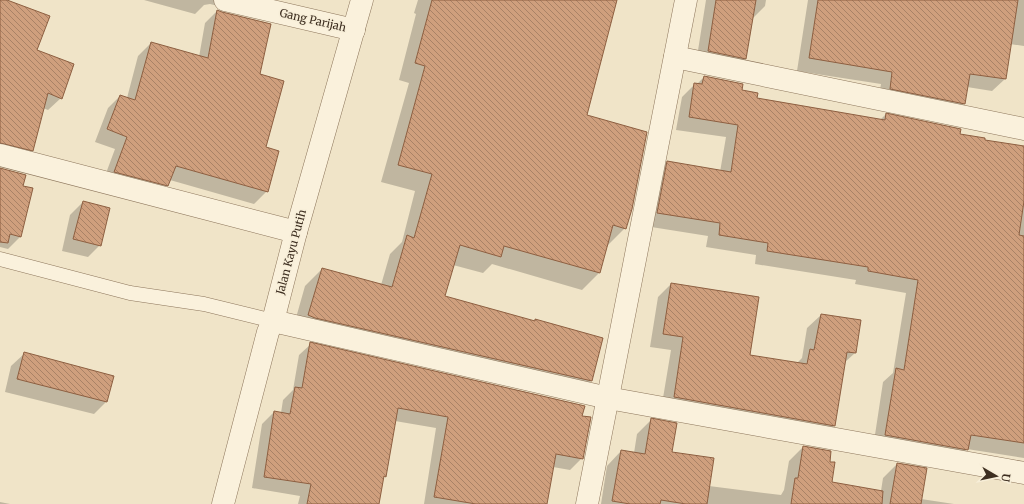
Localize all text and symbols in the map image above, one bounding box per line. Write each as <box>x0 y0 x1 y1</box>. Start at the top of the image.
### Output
street label: Gang Parijah <box>278 6 348 35</box>
street label: Jalan Kayu Putih <box>273 207 309 297</box>
north arrow <box>976 456 1016 496</box>
text: U <box>998 472 1013 484</box>

